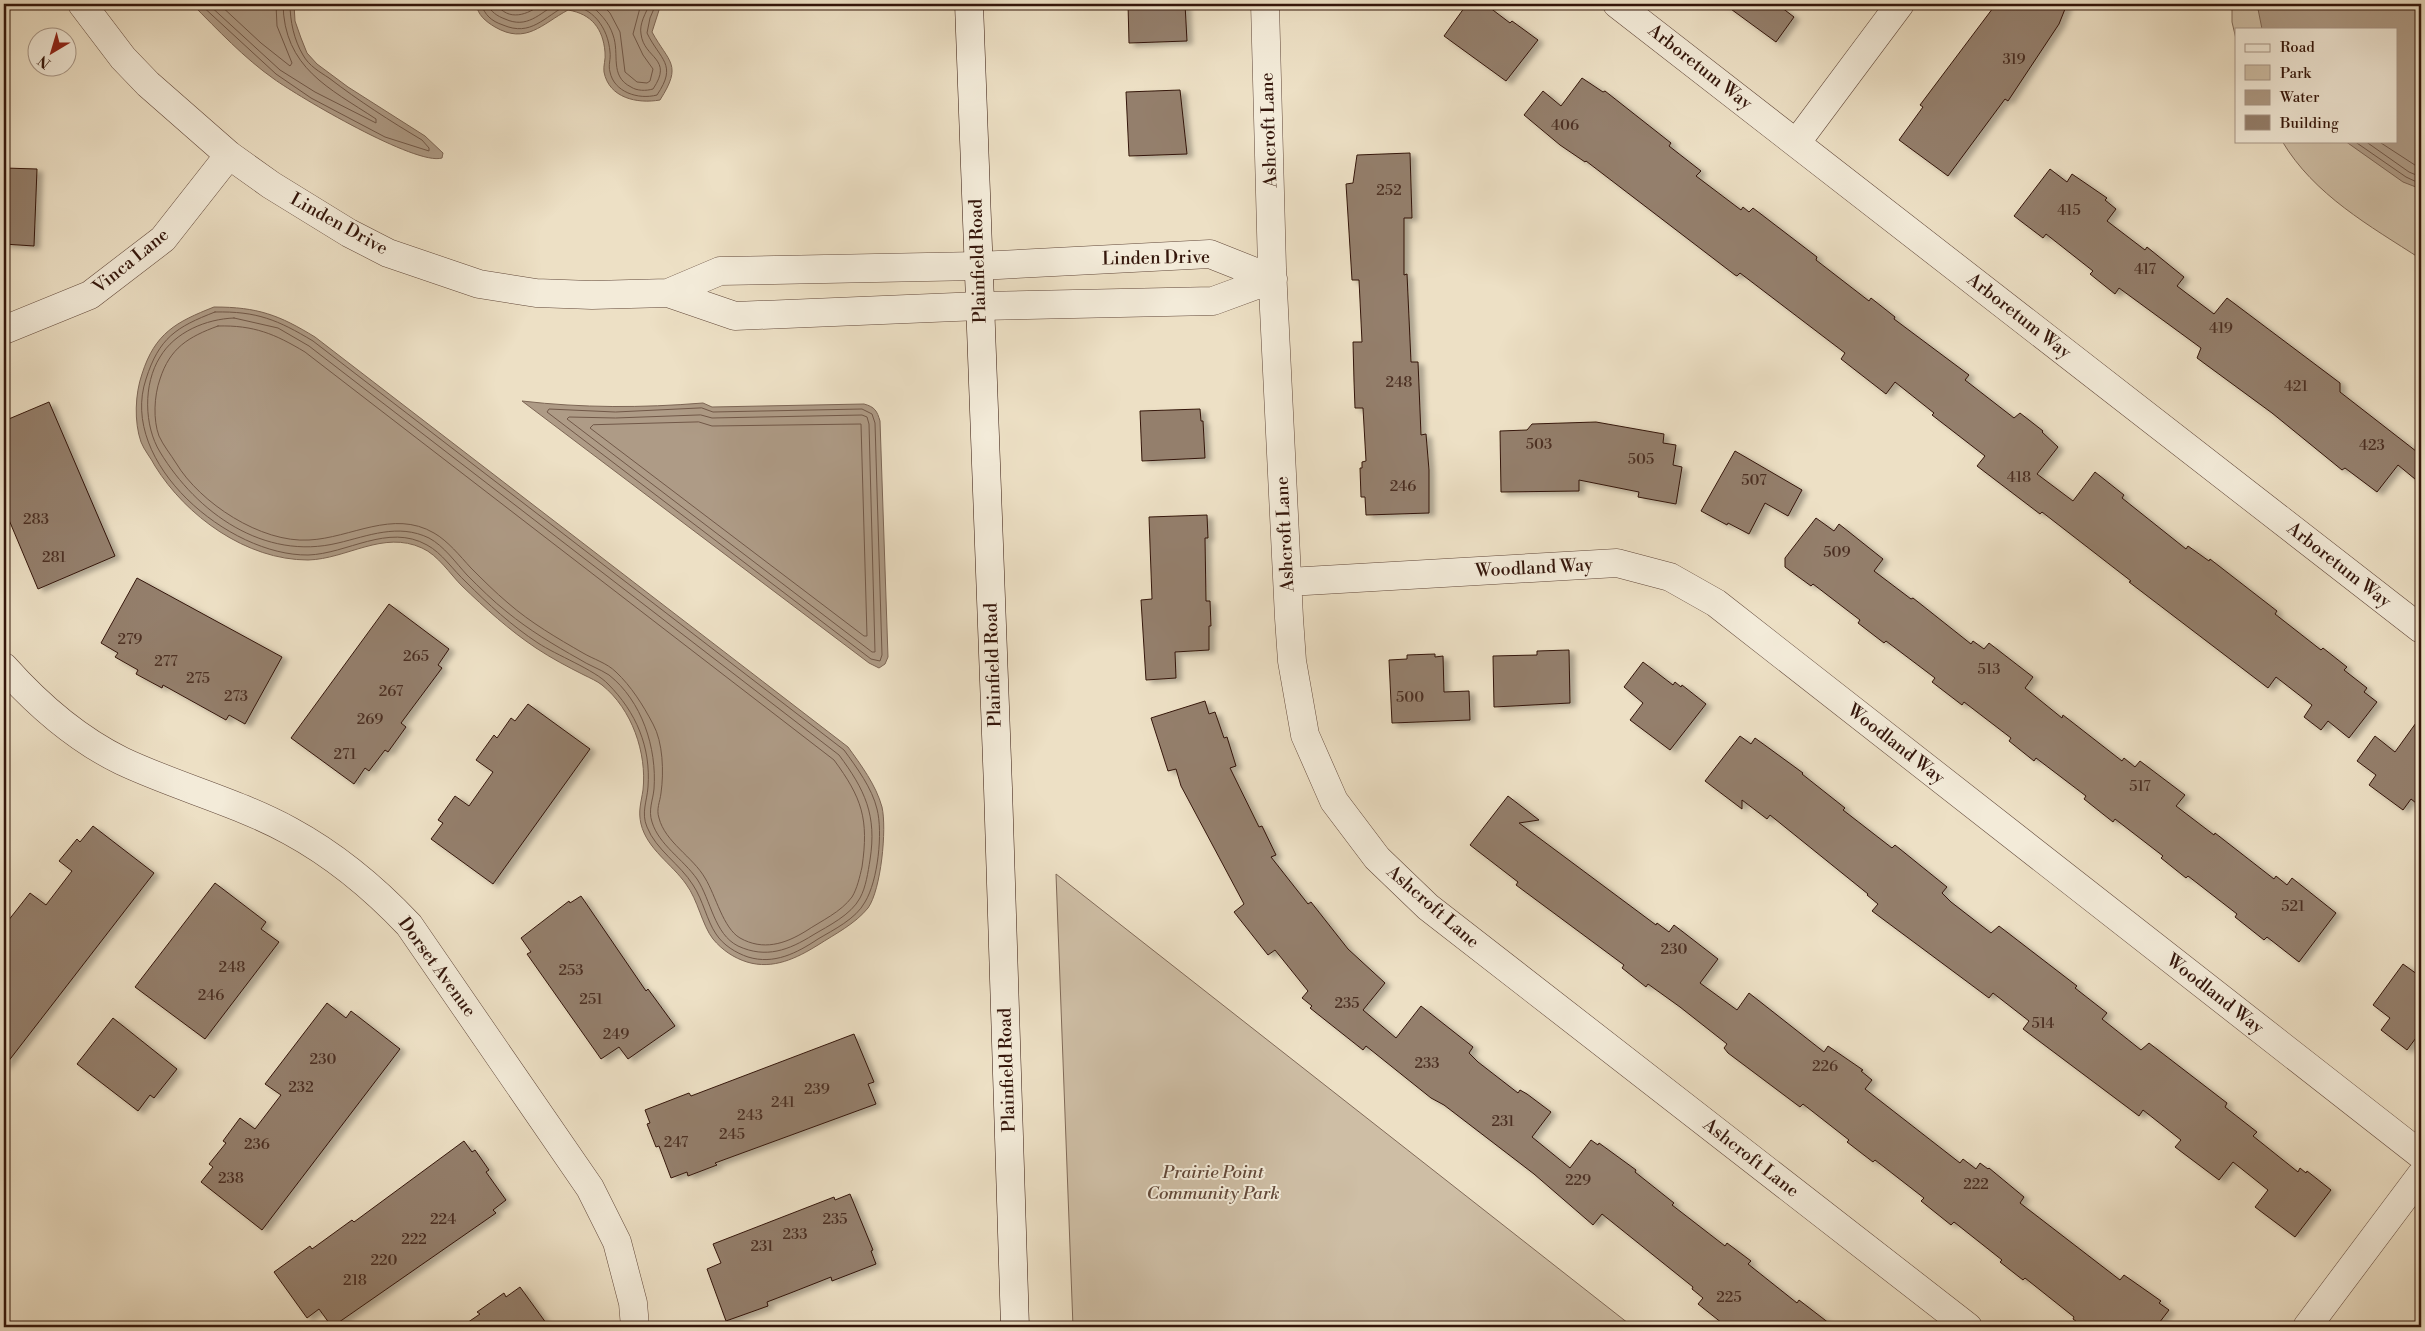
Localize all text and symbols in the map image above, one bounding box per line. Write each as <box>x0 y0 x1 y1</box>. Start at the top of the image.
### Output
street label: Arboretum Way <box>1642 19 1757 115</box>
north arrow <box>28 28 78 78</box>
legend <box>2235 28 2398 142</box>
text: Road <box>2280 38 2315 57</box>
house number: 319 <box>2003 50 2025 69</box>
text: N <box>35 51 55 72</box>
text: Park <box>2280 64 2312 83</box>
street label: Ashcroft Lane <box>1255 72 1283 189</box>
text: Water <box>2279 88 2320 107</box>
text: Building <box>2279 114 2339 133</box>
house number: 406 <box>1551 116 1579 135</box>
house number: 252 <box>1376 181 1402 200</box>
street label: Linden Drive <box>286 188 392 260</box>
street label: Plainfield Road <box>964 198 992 324</box>
house number: 415 <box>2057 201 2081 220</box>
street label: Vinca Lane <box>88 223 174 299</box>
street label: Linden Drive <box>1102 246 1210 270</box>
house number: 417 <box>2134 260 2157 279</box>
street label: Arboretum Way <box>1961 268 2076 364</box>
house number: 419 <box>2209 319 2233 338</box>
house number: 248 <box>1386 373 1412 392</box>
house number: 421 <box>2284 377 2309 396</box>
house number: 503 <box>1526 435 1552 454</box>
house number: 423 <box>2359 436 2385 455</box>
house number: 505 <box>1628 450 1654 469</box>
house number: 418 <box>2007 468 2031 487</box>
house number: 507 <box>1741 471 1767 490</box>
street label: Ashcroft Lane <box>1270 476 1300 593</box>
house number: 246 <box>1390 477 1416 496</box>
house number: 283 <box>23 510 49 529</box>
street label: Arboretum Way <box>2281 517 2396 613</box>
house number: 509 <box>1823 543 1851 562</box>
house number: 281 <box>42 548 66 567</box>
street label: Woodland Way <box>1474 553 1594 583</box>
street label: Plainfield Road <box>979 602 1007 728</box>
house number: 279 <box>118 630 142 649</box>
house number: 265 <box>403 647 429 666</box>
house number: 277 <box>154 652 178 671</box>
house number: 513 <box>1977 660 2001 679</box>
house number: 275 <box>186 669 210 688</box>
house number: 267 <box>379 682 404 701</box>
house number: 273 <box>224 687 248 706</box>
house number: 500 <box>1396 688 1424 707</box>
street label: Woodland Way <box>1842 698 1950 789</box>
house number: 269 <box>357 710 383 729</box>
house number: 271 <box>333 745 357 764</box>
house number: 517 <box>2129 777 2151 796</box>
street label: Ashcroft Lane <box>1381 860 1484 954</box>
house number: 521 <box>2281 897 2305 916</box>
street label: Dorset Avenue <box>393 912 481 1022</box>
house number: 230 <box>1661 940 1687 959</box>
street label: Woodland Way <box>2161 948 2269 1039</box>
house number: 248 <box>219 958 245 977</box>
house number: 253 <box>558 961 584 980</box>
house number: 246 <box>198 986 224 1005</box>
house number: 251 <box>579 990 603 1009</box>
house number: 235 <box>1334 994 1360 1013</box>
street label: Plainfield Road <box>993 1007 1021 1133</box>
house number: 514 <box>2031 1014 2055 1033</box>
house number: 249 <box>603 1025 629 1044</box>
house number: 230 <box>310 1050 336 1069</box>
house number: 233 <box>1414 1054 1440 1073</box>
house number: 226 <box>1812 1057 1838 1076</box>
house number: 232 <box>288 1078 314 1097</box>
house number: 239 <box>804 1080 830 1099</box>
house number: 241 <box>771 1093 796 1112</box>
house number: 243 <box>737 1106 763 1125</box>
house number: 231 <box>1492 1112 1515 1131</box>
street label: Ashcroft Lane <box>1698 1113 1804 1203</box>
house number: 245 <box>719 1125 745 1144</box>
house number: 247 <box>664 1133 689 1152</box>
house number: 236 <box>244 1135 270 1154</box>
park label: Prairie Point Community Park <box>1146 1161 1280 1205</box>
house number: 238 <box>218 1169 244 1188</box>
house number: 229 <box>1565 1171 1591 1190</box>
house number: 222 <box>1963 1175 1989 1194</box>
house number: 224 <box>430 1210 456 1229</box>
house number: 235 <box>822 1210 848 1229</box>
house number: 233 <box>782 1225 808 1244</box>
house number: 222 <box>401 1230 427 1249</box>
house number: 231 <box>751 1237 774 1256</box>
house number: 220 <box>370 1251 398 1270</box>
house number: 218 <box>343 1271 367 1290</box>
house number: 225 <box>1716 1288 1742 1307</box>

